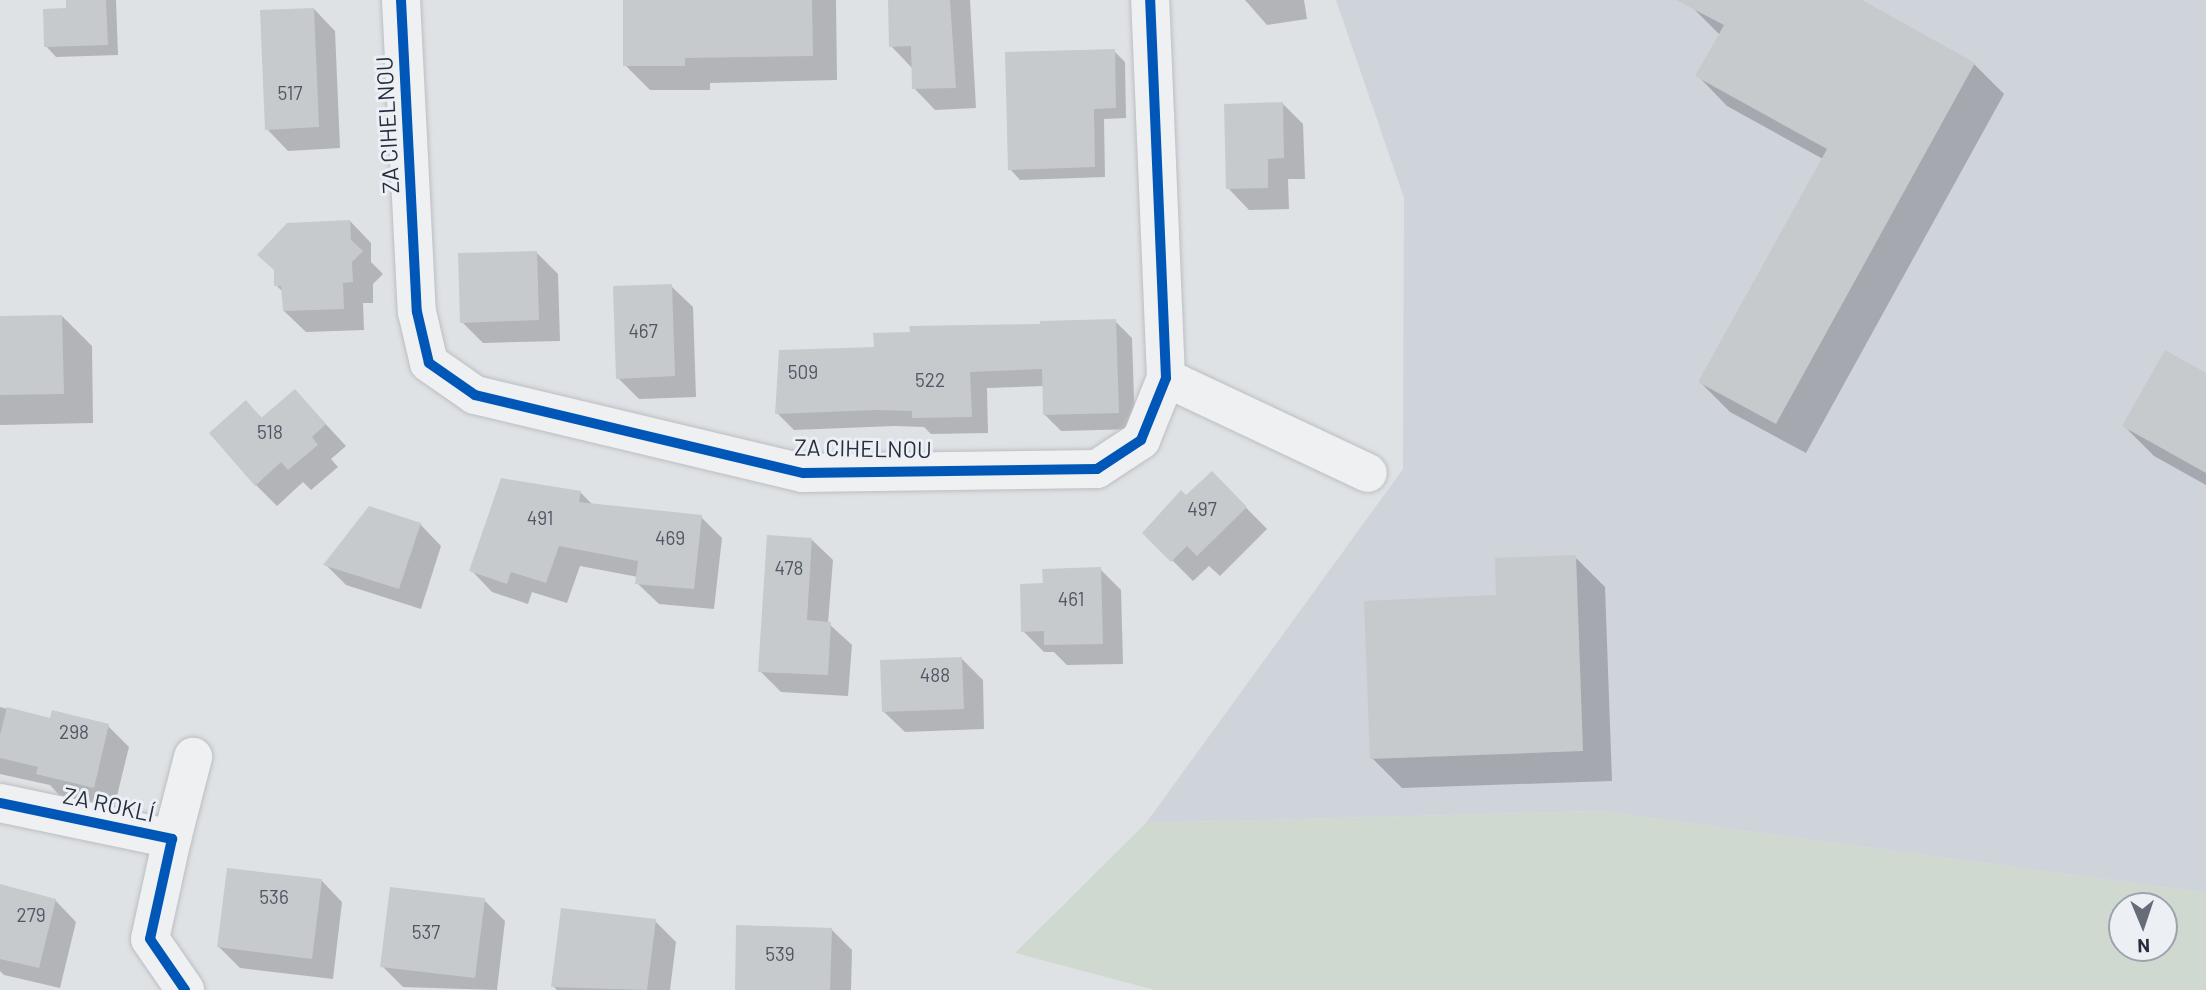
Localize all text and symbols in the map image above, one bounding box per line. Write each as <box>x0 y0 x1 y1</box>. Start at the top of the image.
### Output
street label: ZA CIHELNOU <box>370 56 404 194</box>
house number: 517 <box>278 82 302 104</box>
house number: 467 <box>628 320 658 342</box>
house number: 509 <box>788 361 818 383</box>
house number: 522 <box>915 369 945 391</box>
house number: 518 <box>257 421 283 443</box>
street label: ZA CIHELNOU <box>794 433 932 463</box>
house number: 497 <box>1187 498 1217 520</box>
house number: 491 <box>527 507 553 529</box>
house number: 469 <box>655 527 685 549</box>
house number: 478 <box>775 557 803 579</box>
house number: 461 <box>1058 588 1084 610</box>
house number: 488 <box>920 664 950 686</box>
house number: 298 <box>59 721 89 743</box>
street label: ZA ROKLÍ <box>61 781 157 827</box>
house number: 536 <box>259 886 289 908</box>
north arrow <box>2108 892 2178 962</box>
house number: 279 <box>16 904 46 926</box>
house number: 537 <box>412 921 440 943</box>
text: N <box>2137 935 2150 958</box>
house number: 539 <box>765 943 795 965</box>

